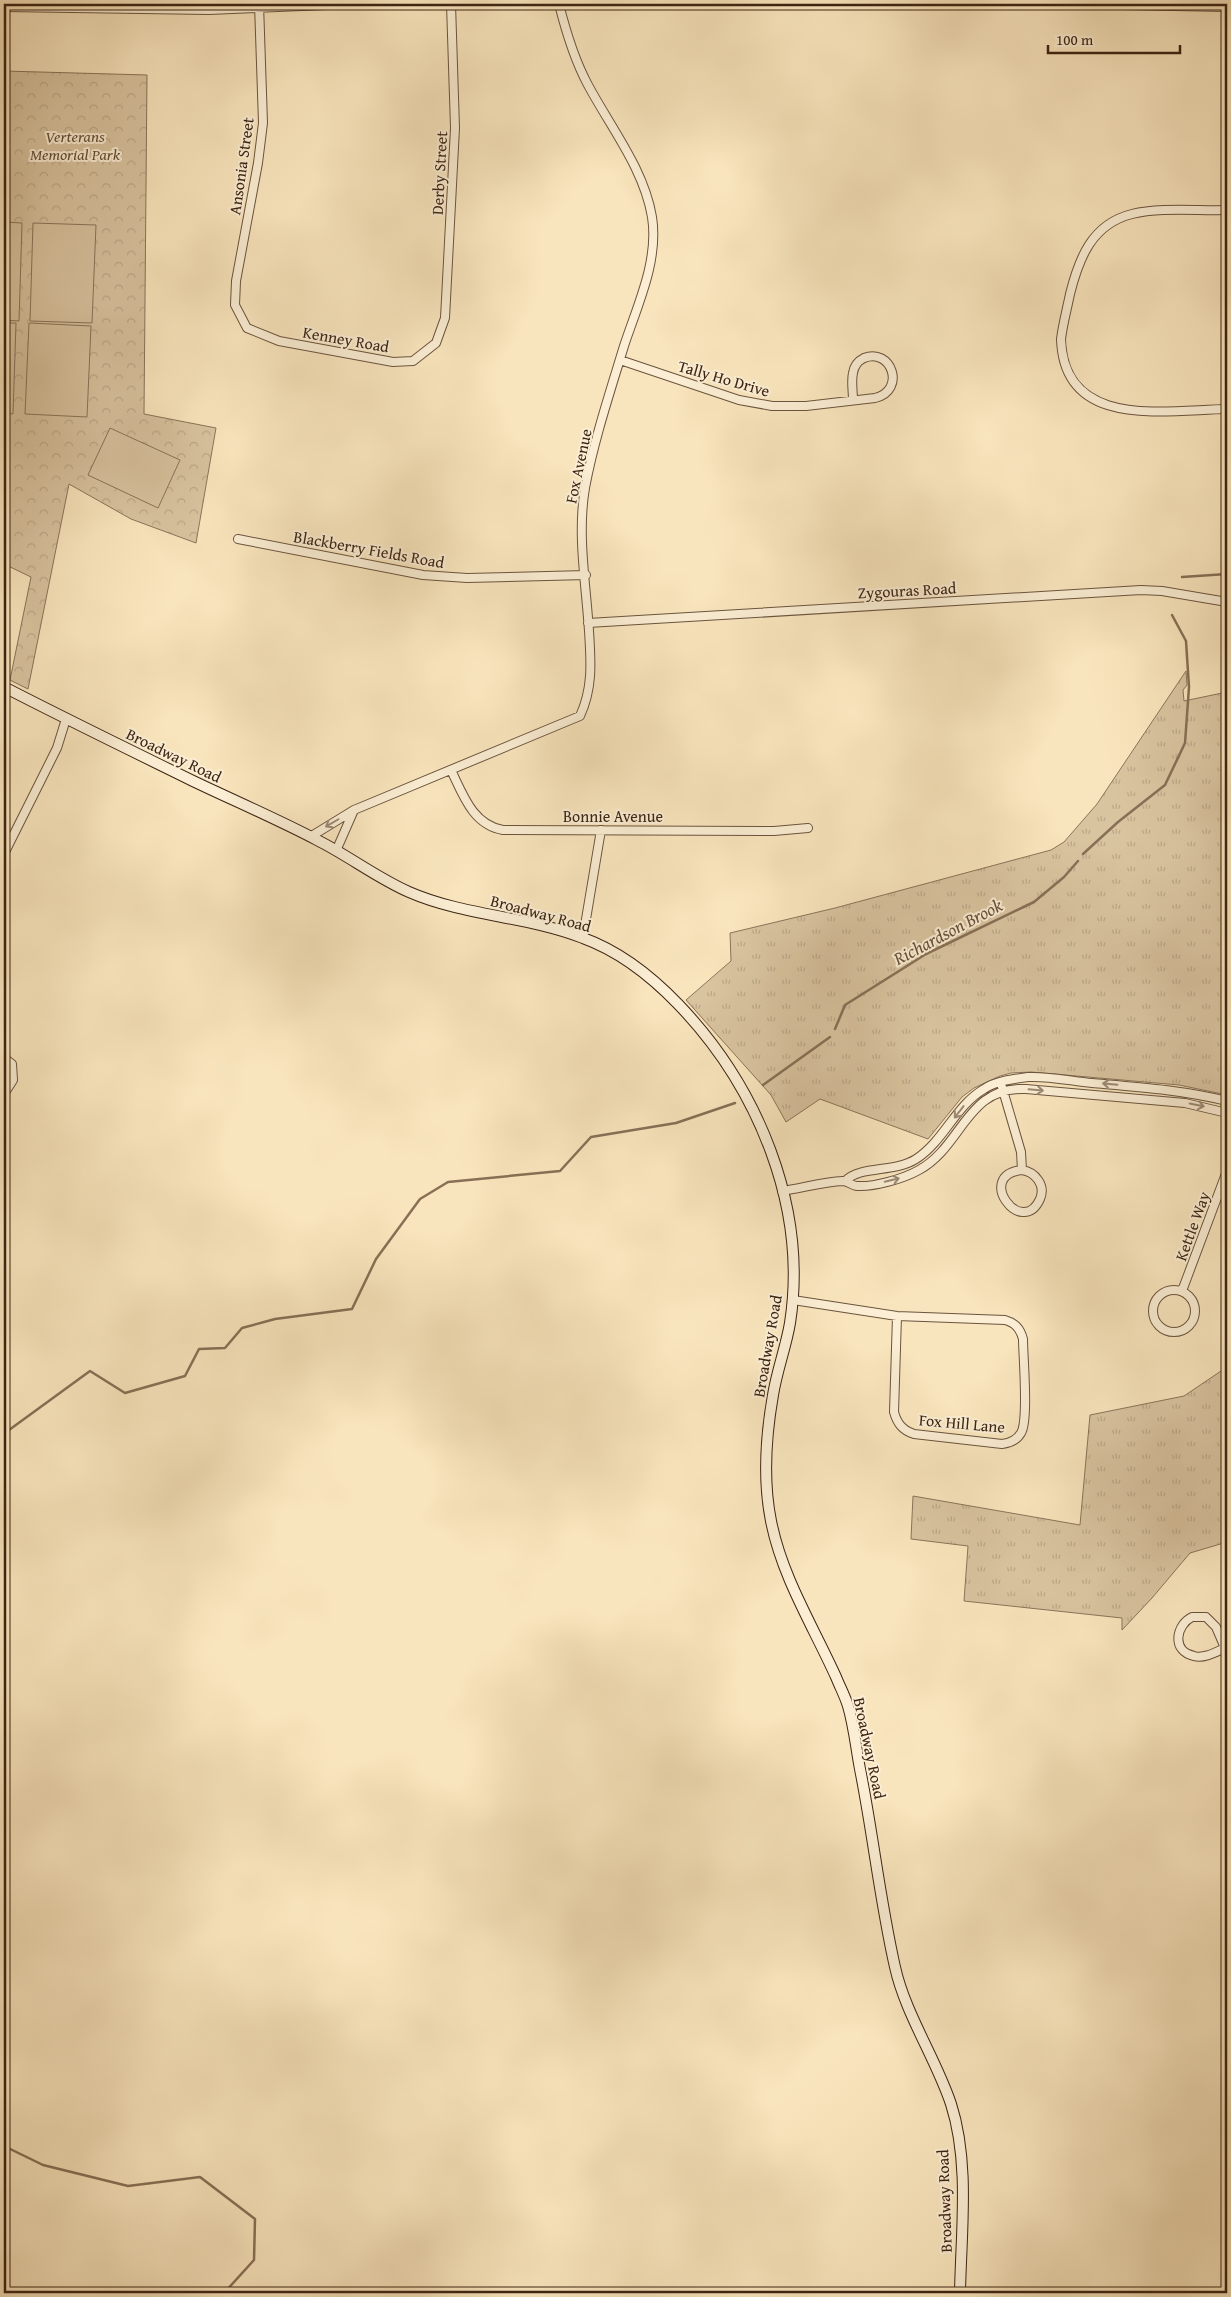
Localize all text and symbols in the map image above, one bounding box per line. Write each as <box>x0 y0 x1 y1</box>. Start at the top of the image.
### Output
scale bar <box>1048 22 1181 54</box>
text: 100 m <box>1056 29 1094 50</box>
street label: Ansonia Street <box>222 115 260 216</box>
park label: Verterans Memorial Park <box>30 124 121 166</box>
street label: Derby Street <box>425 130 453 216</box>
street label: Kenney Road <box>301 320 392 358</box>
street label: Tally Ho Drive <box>675 353 773 403</box>
street label: Fox Avenue <box>558 426 598 506</box>
street label: Blackberry Fields Road <box>292 524 447 574</box>
street label: Zygouras Road <box>857 575 957 605</box>
street label: Broadway Road <box>122 722 226 789</box>
street label: Bonnie Avenue <box>563 804 663 828</box>
one-way arrow <box>326 819 340 829</box>
street label: Broadway Road <box>488 888 594 938</box>
water label: Richardson Brook <box>888 891 1008 972</box>
one-way arrow <box>1102 1079 1118 1089</box>
one-way arrow <box>1028 1085 1044 1094</box>
one-way arrow <box>1189 1101 1205 1111</box>
one-way arrow <box>953 1105 964 1118</box>
one-way arrow <box>883 1175 899 1184</box>
street label: Kettle Way <box>1168 1188 1216 1264</box>
street label: Broadway Road <box>746 1293 788 1399</box>
street label: Fox Hill Lane <box>918 1407 1006 1439</box>
street label: Broadway Road <box>848 1695 893 1801</box>
street label: Broadway Road <box>930 2148 958 2253</box>

